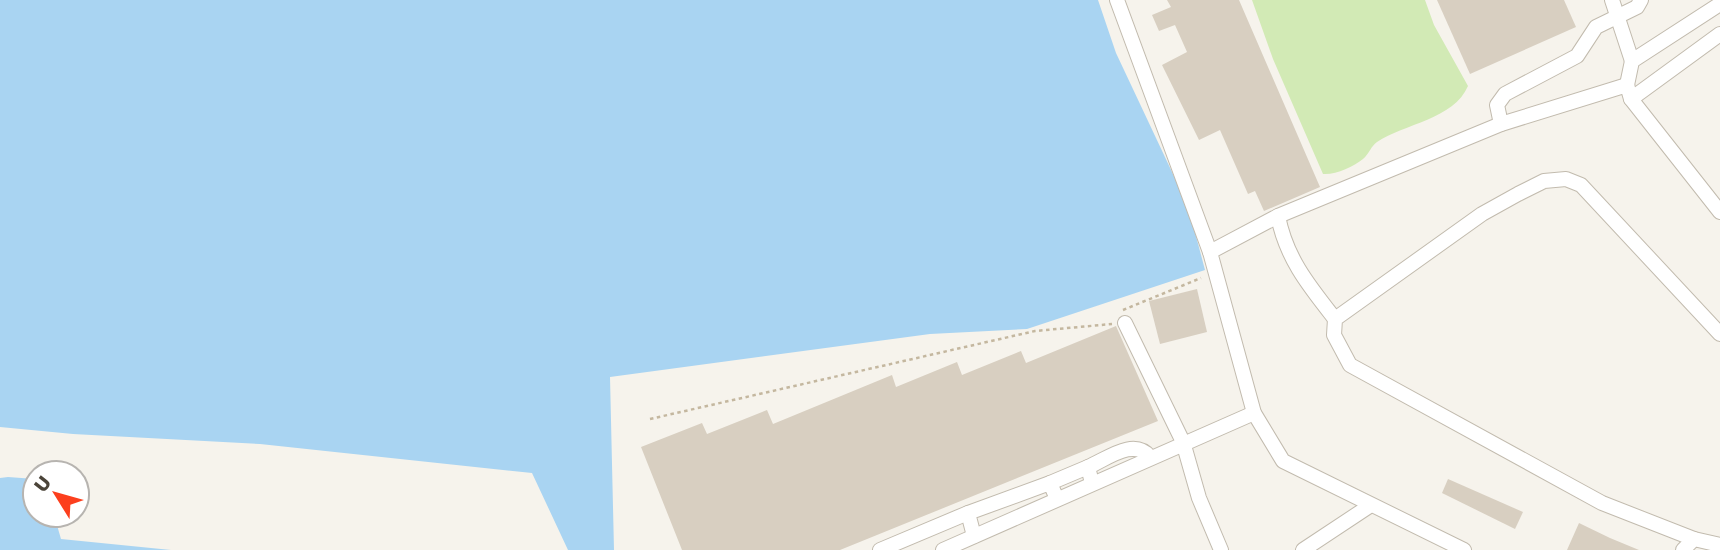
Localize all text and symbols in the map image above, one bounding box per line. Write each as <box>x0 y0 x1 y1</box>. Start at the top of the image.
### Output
north arrow <box>21 459 91 529</box>
text: U <box>29 471 55 496</box>

